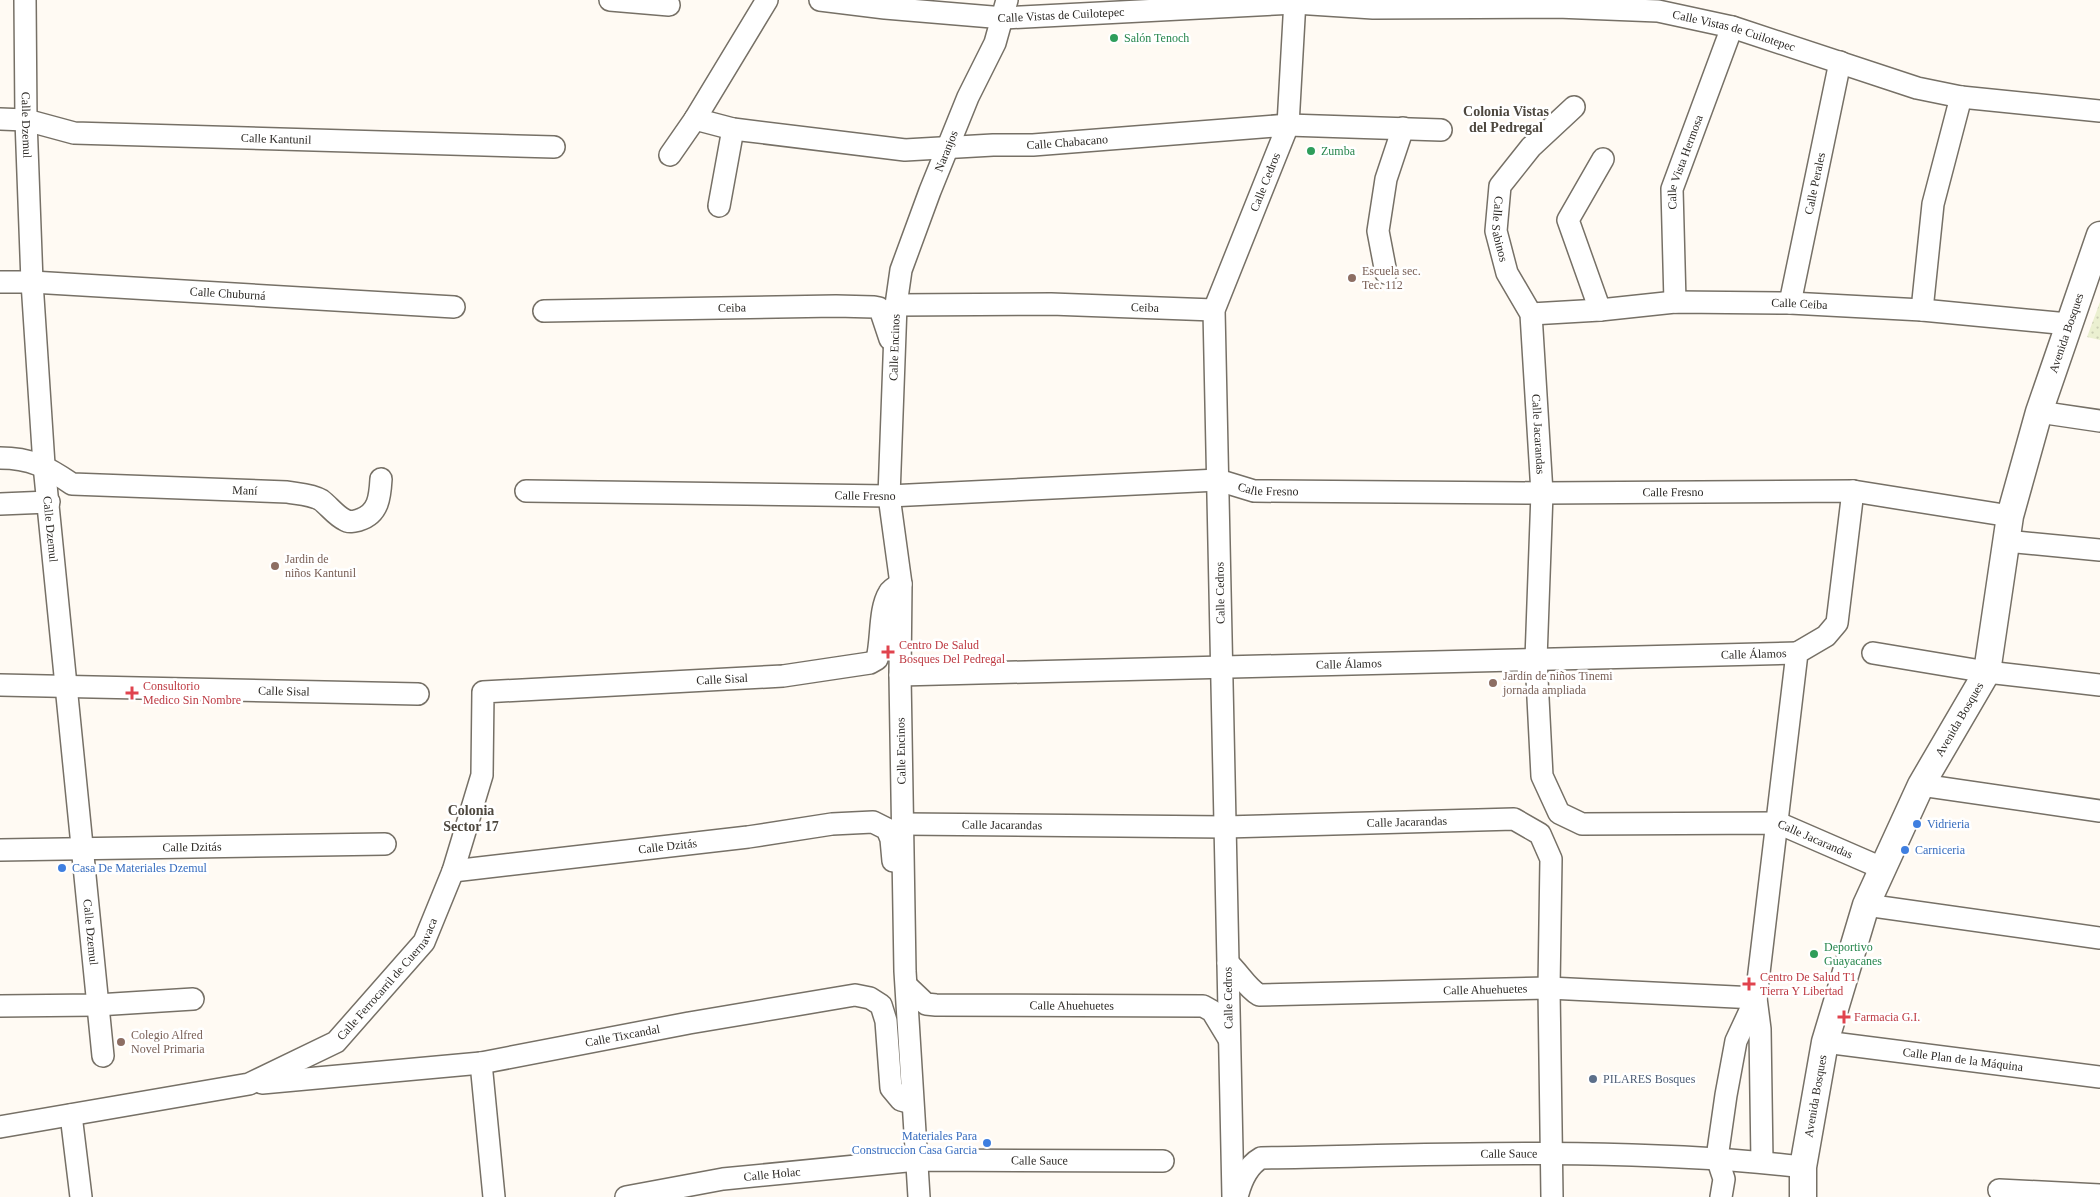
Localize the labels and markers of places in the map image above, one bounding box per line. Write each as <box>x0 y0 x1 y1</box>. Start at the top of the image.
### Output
place label: Salón Tenoch <box>1124 31 1189 45</box>
marker: Salón Tenoch <box>1108 32 1120 44</box>
place label: Zumba <box>1321 144 1356 158</box>
marker: Zumba <box>1305 145 1317 157</box>
place label: Escuela sec. Tec. 112 <box>1362 264 1421 292</box>
marker: Escuela sec. Tec. 112 <box>1346 272 1358 284</box>
place label: Jardin de niños Kantunil <box>285 552 357 580</box>
marker: Jardin de niños Kantunil <box>269 560 281 572</box>
place label: Centro De Salud Bosques Del Pedregal <box>899 638 1006 666</box>
marker: Centro De Salud Bosques Del Pedregal <box>881 645 895 659</box>
place label: Jardin de niños Tinemi jornada ampliada <box>1502 669 1613 697</box>
marker: Jardin de niños Tinemi jornada ampliada <box>1487 677 1499 689</box>
place label: Consultorio Medico Sin Nombre <box>143 679 241 707</box>
marker: Consultorio Medico Sin Nombre <box>125 686 139 700</box>
place label: Vidrieria <box>1927 817 1970 831</box>
marker: Vidrieria <box>1911 818 1923 830</box>
place label: Carniceria <box>1915 843 1966 857</box>
marker: Carniceria <box>1899 844 1911 856</box>
place label: Casa De Materiales Dzemul <box>72 861 208 875</box>
marker: Casa De Materiales Dzemul <box>56 862 68 874</box>
place label: Deportivo Guayacanes <box>1824 940 1882 968</box>
marker: Deportivo Guayacanes <box>1808 948 1820 960</box>
place label: Centro De Salud T1 Tierra Y Libertad <box>1760 970 1856 998</box>
marker: Centro De Salud T1 Tierra Y Libertad <box>1742 977 1756 991</box>
place label: Farmacia G.I. <box>1854 1010 1920 1024</box>
marker: Farmacia G.I. <box>1838 1011 1850 1023</box>
place label: Colegio Alfred Novel Primaria <box>131 1028 205 1056</box>
marker: Colegio Alfred Novel Primaria <box>115 1036 127 1048</box>
place label: PILARES Bosques <box>1603 1072 1696 1086</box>
marker: PILARES Bosques <box>1587 1073 1599 1085</box>
place label: Materiales Para Construccion Casa Garcia <box>852 1129 978 1157</box>
marker: Materiales Para Construccion Casa Garcia <box>981 1137 993 1149</box>

